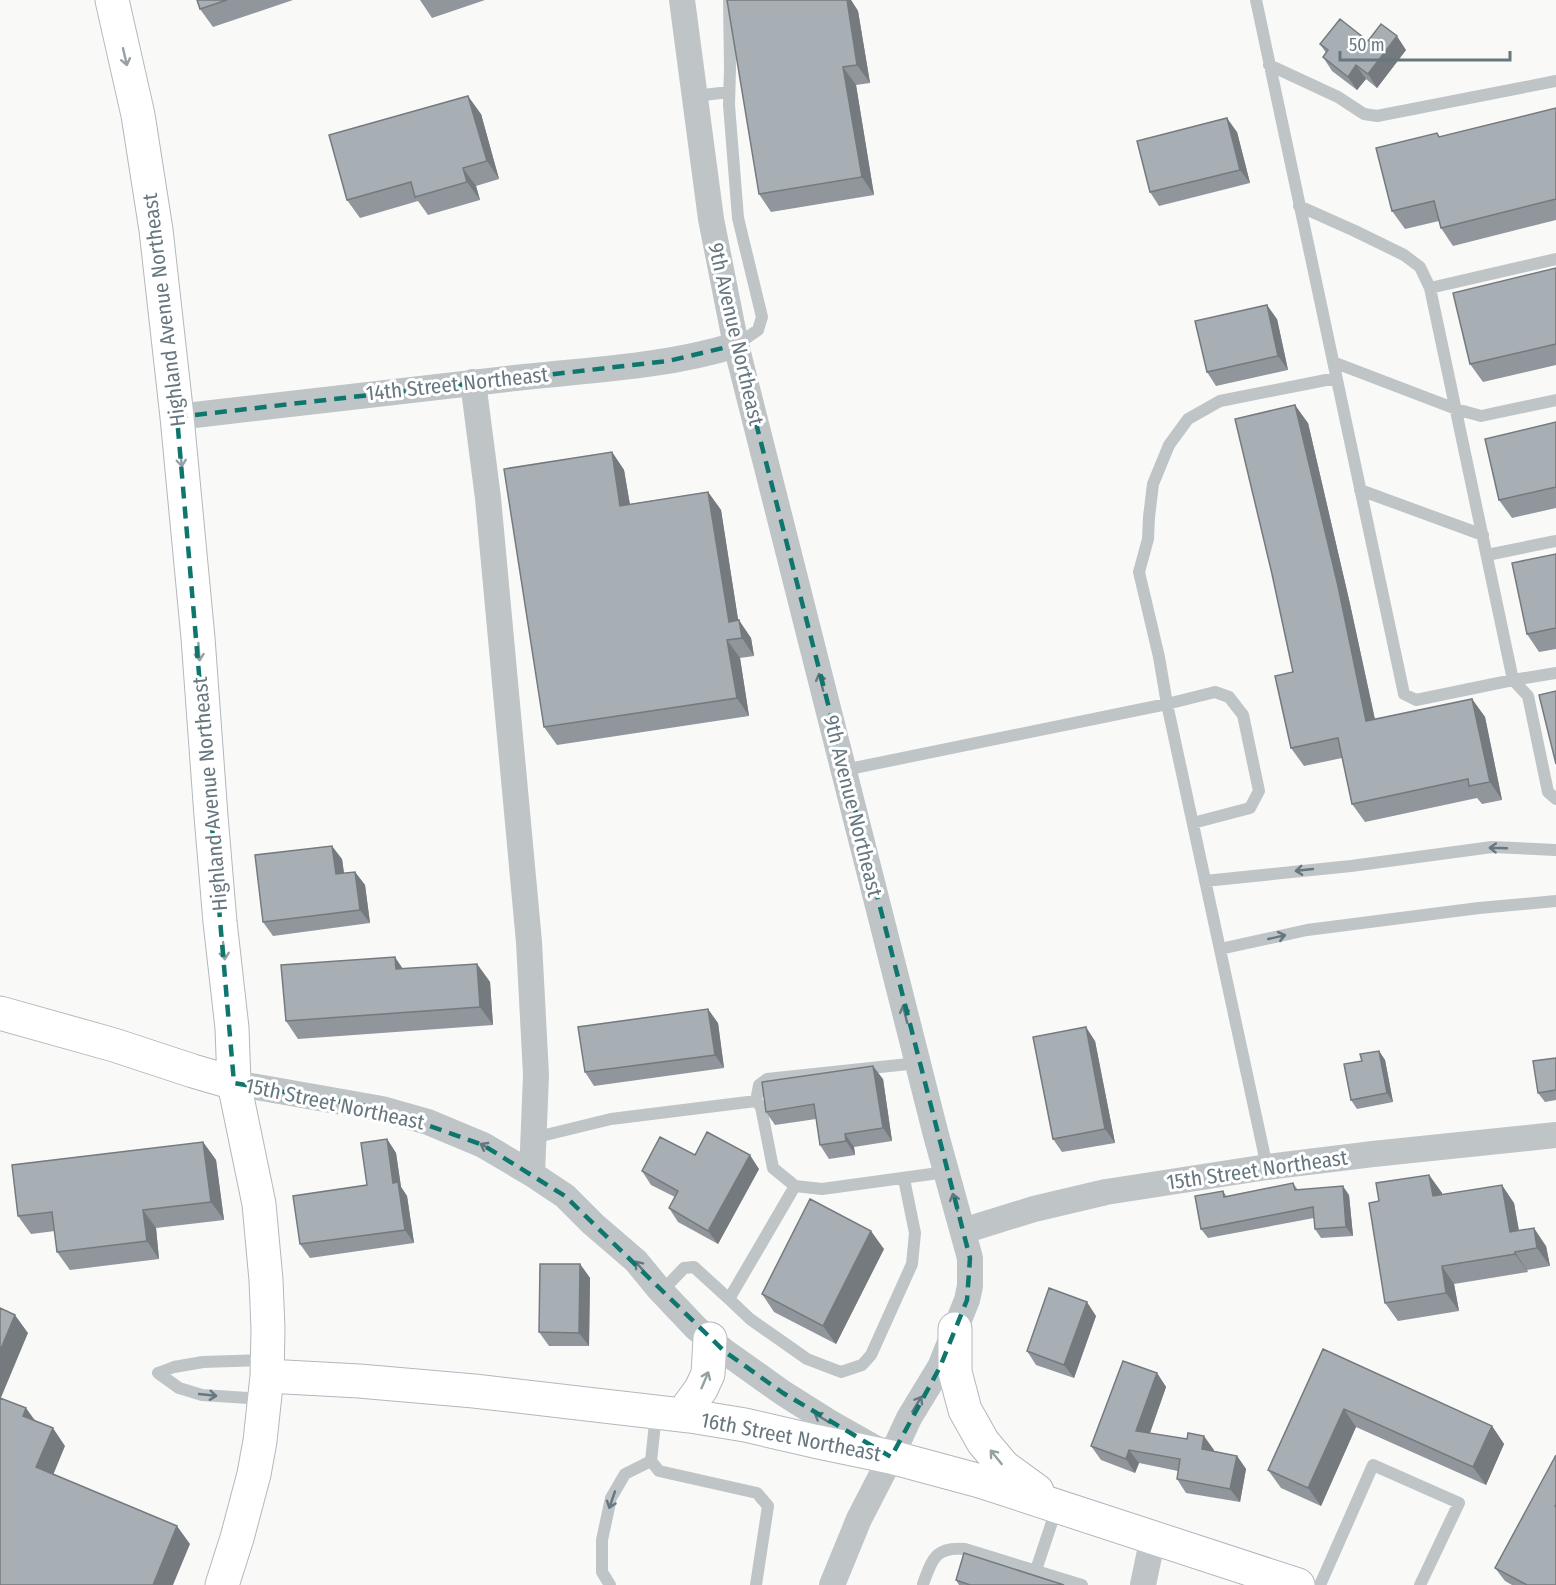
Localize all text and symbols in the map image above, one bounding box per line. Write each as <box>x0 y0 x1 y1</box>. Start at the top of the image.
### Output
scale bar <box>1340 24 1510 62</box>
text: 50 m <box>1349 34 1385 56</box>
one-way arrow <box>120 47 131 66</box>
street label: Highland Avenue Northeast <box>137 192 191 428</box>
street label: 9th Avenue Northeast <box>702 240 770 428</box>
street label: 14th Street Northeast <box>365 361 549 406</box>
one-way arrow <box>176 447 187 467</box>
one-way arrow <box>194 641 205 661</box>
one-way arrow <box>815 673 827 692</box>
street label: Highland Avenue Northeast <box>187 676 233 912</box>
street label: 9th Avenue Northeast <box>818 712 888 900</box>
one-way arrow <box>1488 842 1508 854</box>
one-way arrow <box>1295 865 1315 876</box>
one-way arrow <box>1268 930 1287 942</box>
one-way arrow <box>219 940 230 960</box>
one-way arrow <box>899 1004 911 1023</box>
street label: 15th Street Northeast <box>243 1072 427 1136</box>
one-way arrow <box>480 1142 497 1154</box>
street label: 15th Street Northeast <box>1165 1144 1349 1196</box>
one-way arrow <box>948 1193 960 1212</box>
one-way arrow <box>634 1260 647 1276</box>
one-way arrow <box>700 1372 711 1390</box>
one-way arrow <box>198 1389 218 1400</box>
one-way arrow <box>912 1396 924 1413</box>
street label: 16th Street Northeast <box>699 1407 884 1467</box>
one-way arrow <box>814 1411 831 1423</box>
one-way arrow <box>989 1449 1002 1465</box>
one-way arrow <box>605 1490 616 1508</box>

